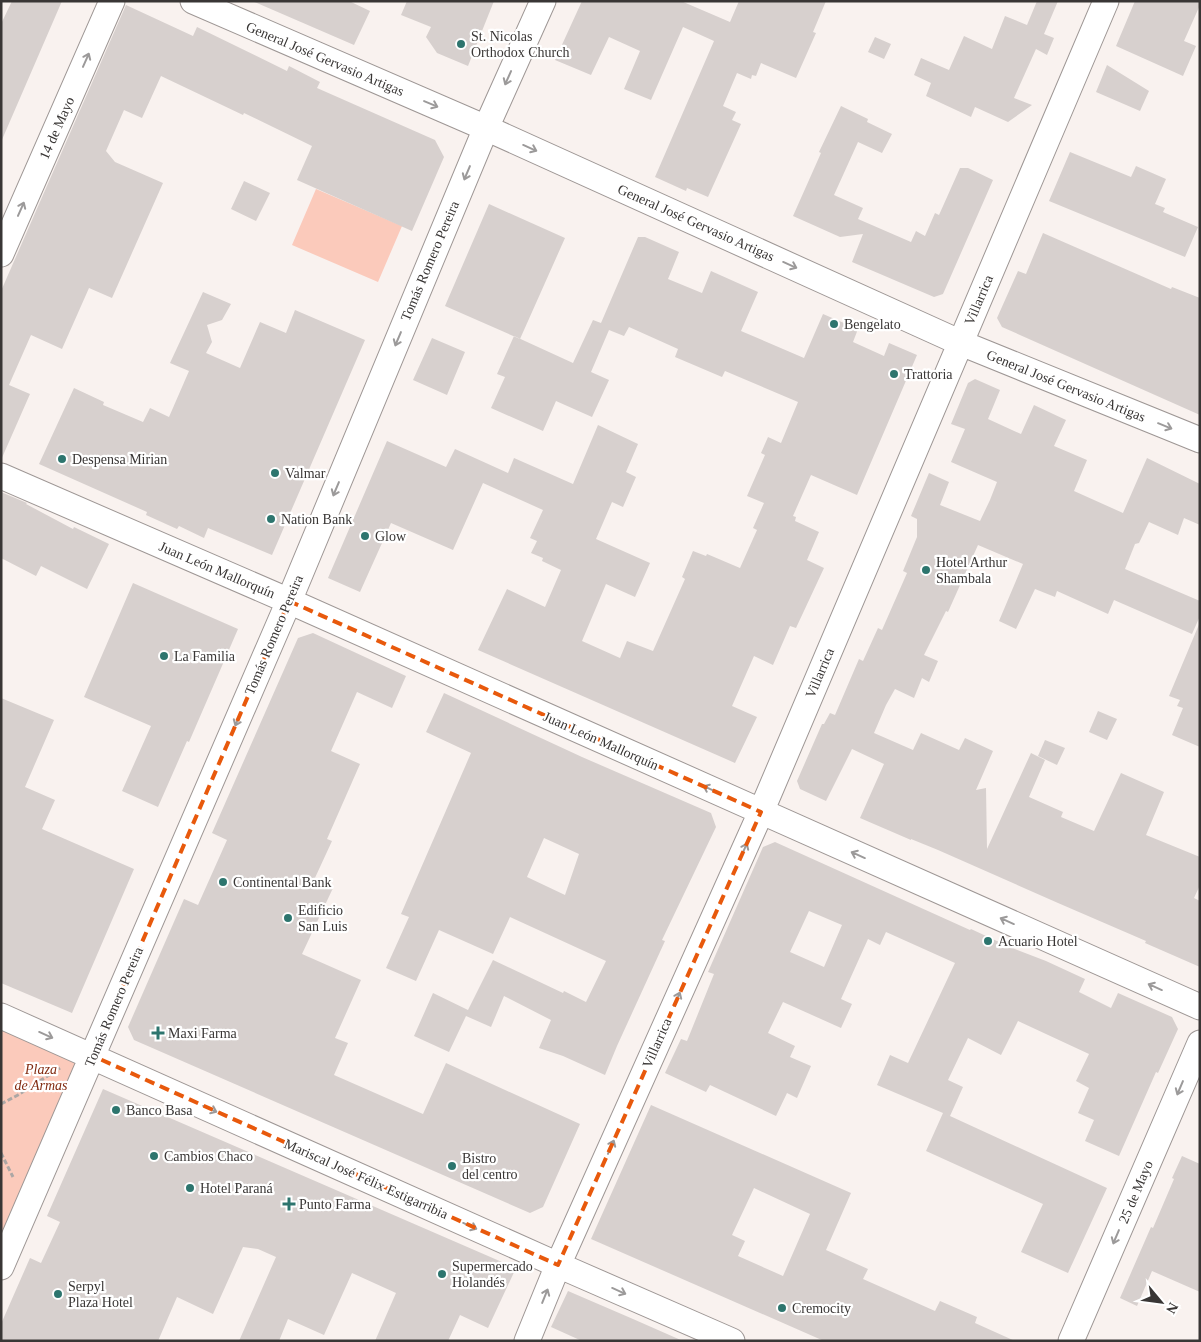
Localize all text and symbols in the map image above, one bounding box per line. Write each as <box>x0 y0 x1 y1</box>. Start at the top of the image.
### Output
street label: General José Gervasio Artigas <box>244 19 406 99</box>
place label: St. Nicolas Orthodox Church <box>471 29 569 60</box>
marker: St. Nicolas Orthodox Church <box>455 38 467 50</box>
one-way arrow <box>82 53 92 68</box>
one-way arrow <box>503 70 513 85</box>
street label: 14 de Mayo <box>37 94 77 162</box>
one-way arrow <box>423 100 438 110</box>
one-way arrow <box>522 144 537 154</box>
one-way arrow <box>462 165 471 180</box>
street label: General José Gervasio Artigas <box>615 182 777 264</box>
street label: Tomás Romero Pereira <box>398 198 462 323</box>
one-way arrow <box>16 202 26 217</box>
one-way arrow <box>782 261 797 271</box>
street label: Villarrica <box>962 272 997 327</box>
place label: Bengelato <box>844 317 901 332</box>
marker: Bengelato <box>828 318 840 330</box>
one-way arrow <box>393 331 402 346</box>
street label: General José Gervasio Artigas <box>984 347 1148 425</box>
place label: Trattoria <box>904 367 953 382</box>
marker: Trattoria <box>888 368 900 380</box>
one-way arrow <box>1157 422 1172 431</box>
place label: Despensa Mirian <box>72 452 167 467</box>
marker: Despensa Mirian <box>56 453 68 465</box>
place label: Valmar <box>285 466 326 481</box>
marker: Valmar <box>269 467 281 479</box>
one-way arrow <box>330 481 340 496</box>
place label: Nation Bank <box>281 512 352 527</box>
marker: Nation Bank <box>265 513 277 525</box>
place label: Glow <box>375 529 407 544</box>
marker: Glow <box>359 530 371 542</box>
street label: Juan León Mallorquín <box>157 539 277 601</box>
place label: Hotel Arthur Shambala <box>936 555 1007 586</box>
marker: Hotel Arthur Shambala <box>920 564 932 576</box>
street label: Tomás Romero Pereira <box>242 572 306 697</box>
street label: Villarrica <box>803 645 838 700</box>
place label: La Familia <box>174 649 236 664</box>
marker: La Familia <box>158 650 170 662</box>
street label: Juan León Mallorquín <box>541 709 661 773</box>
one-way arrow <box>232 711 242 726</box>
one-way arrow <box>703 784 718 794</box>
one-way arrow <box>739 843 749 858</box>
one-way arrow <box>851 850 866 860</box>
place label: Continental Bank <box>233 875 331 890</box>
marker: Continental Bank <box>217 876 229 888</box>
place label: Edificio San Luis <box>298 903 347 934</box>
marker: Edificio San Luis <box>282 912 294 924</box>
one-way arrow <box>1000 916 1015 926</box>
place label: Acuario Hotel <box>998 934 1078 949</box>
marker: Acuario Hotel <box>982 935 994 947</box>
street label: Tomás Romero Pereira <box>82 944 146 1069</box>
one-way arrow <box>1148 982 1163 992</box>
one-way arrow <box>673 992 683 1007</box>
street label: Villarrica <box>639 1015 675 1070</box>
place label: Maxi Farma <box>168 1026 238 1041</box>
marker: Maxi Farma <box>152 1027 164 1039</box>
one-way arrow <box>38 1031 53 1041</box>
park label: Plaza de Armas <box>14 1062 68 1093</box>
one-way arrow <box>1175 1080 1185 1095</box>
place label: Banco Basa <box>126 1103 193 1118</box>
marker: Banco Basa <box>110 1104 122 1116</box>
one-way arrow <box>202 1104 217 1114</box>
street label: Mariscal José Félix Estigarribia <box>282 1136 451 1222</box>
one-way arrow <box>606 1140 616 1155</box>
place label: Cambios Chaco <box>164 1149 253 1164</box>
marker: Cambios Chaco <box>148 1150 160 1162</box>
place label: Bistro del centro <box>462 1151 518 1182</box>
street label: 25 de Mayo <box>1116 1158 1156 1226</box>
marker: Bistro del centro <box>446 1160 458 1172</box>
place label: Hotel Paraná <box>200 1181 273 1196</box>
marker: Hotel Paraná <box>184 1182 196 1194</box>
place label: Punto Farma <box>299 1197 372 1212</box>
marker: Punto Farma <box>283 1198 295 1210</box>
one-way arrow <box>462 1221 477 1231</box>
one-way arrow <box>1111 1229 1121 1244</box>
place label: Supermercado Holandés <box>452 1259 533 1290</box>
marker: Supermercado Holandés <box>436 1268 448 1280</box>
north arrow <box>1136 1277 1186 1327</box>
place label: Serpyl Plaza Hotel <box>68 1279 133 1310</box>
one-way arrow <box>611 1287 626 1297</box>
marker: Serpyl Plaza Hotel <box>52 1288 64 1300</box>
one-way arrow <box>542 1288 551 1303</box>
text: N <box>1163 1300 1181 1316</box>
place label: Cremocity <box>792 1301 851 1316</box>
marker: Cremocity <box>776 1302 788 1314</box>

